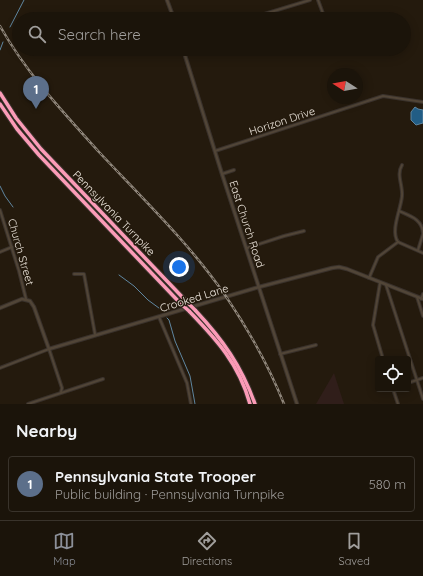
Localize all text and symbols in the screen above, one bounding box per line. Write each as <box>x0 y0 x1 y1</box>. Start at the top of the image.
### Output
search box <box>12 12 411 56</box>
icon: search <box>26 23 48 45</box>
text: Search here <box>58 25 141 44</box>
north arrow <box>327 68 363 104</box>
pin: 1 <box>23 76 49 109</box>
street label: Horizon Drive <box>247 104 317 138</box>
street label: Pennsylvania Turnpike <box>70 168 158 258</box>
street label: East Church Road <box>226 179 268 269</box>
street label: Church Street <box>5 217 37 287</box>
your location <box>169 257 189 277</box>
street label: Crooked Lane <box>158 281 230 315</box>
map controls <box>375 356 411 392</box>
button: locate <box>375 356 411 392</box>
text: Nearby <box>16 420 77 441</box>
text: Pennsylvania State Trooper <box>55 467 256 486</box>
text: 1 <box>27 476 33 492</box>
text: 580 m <box>369 476 406 492</box>
text: Public building · Pennsylvania Turnpike <box>55 486 284 502</box>
tab: Map <box>53 530 76 568</box>
tab: Directions <box>182 530 232 568</box>
tab: Saved <box>338 530 370 568</box>

